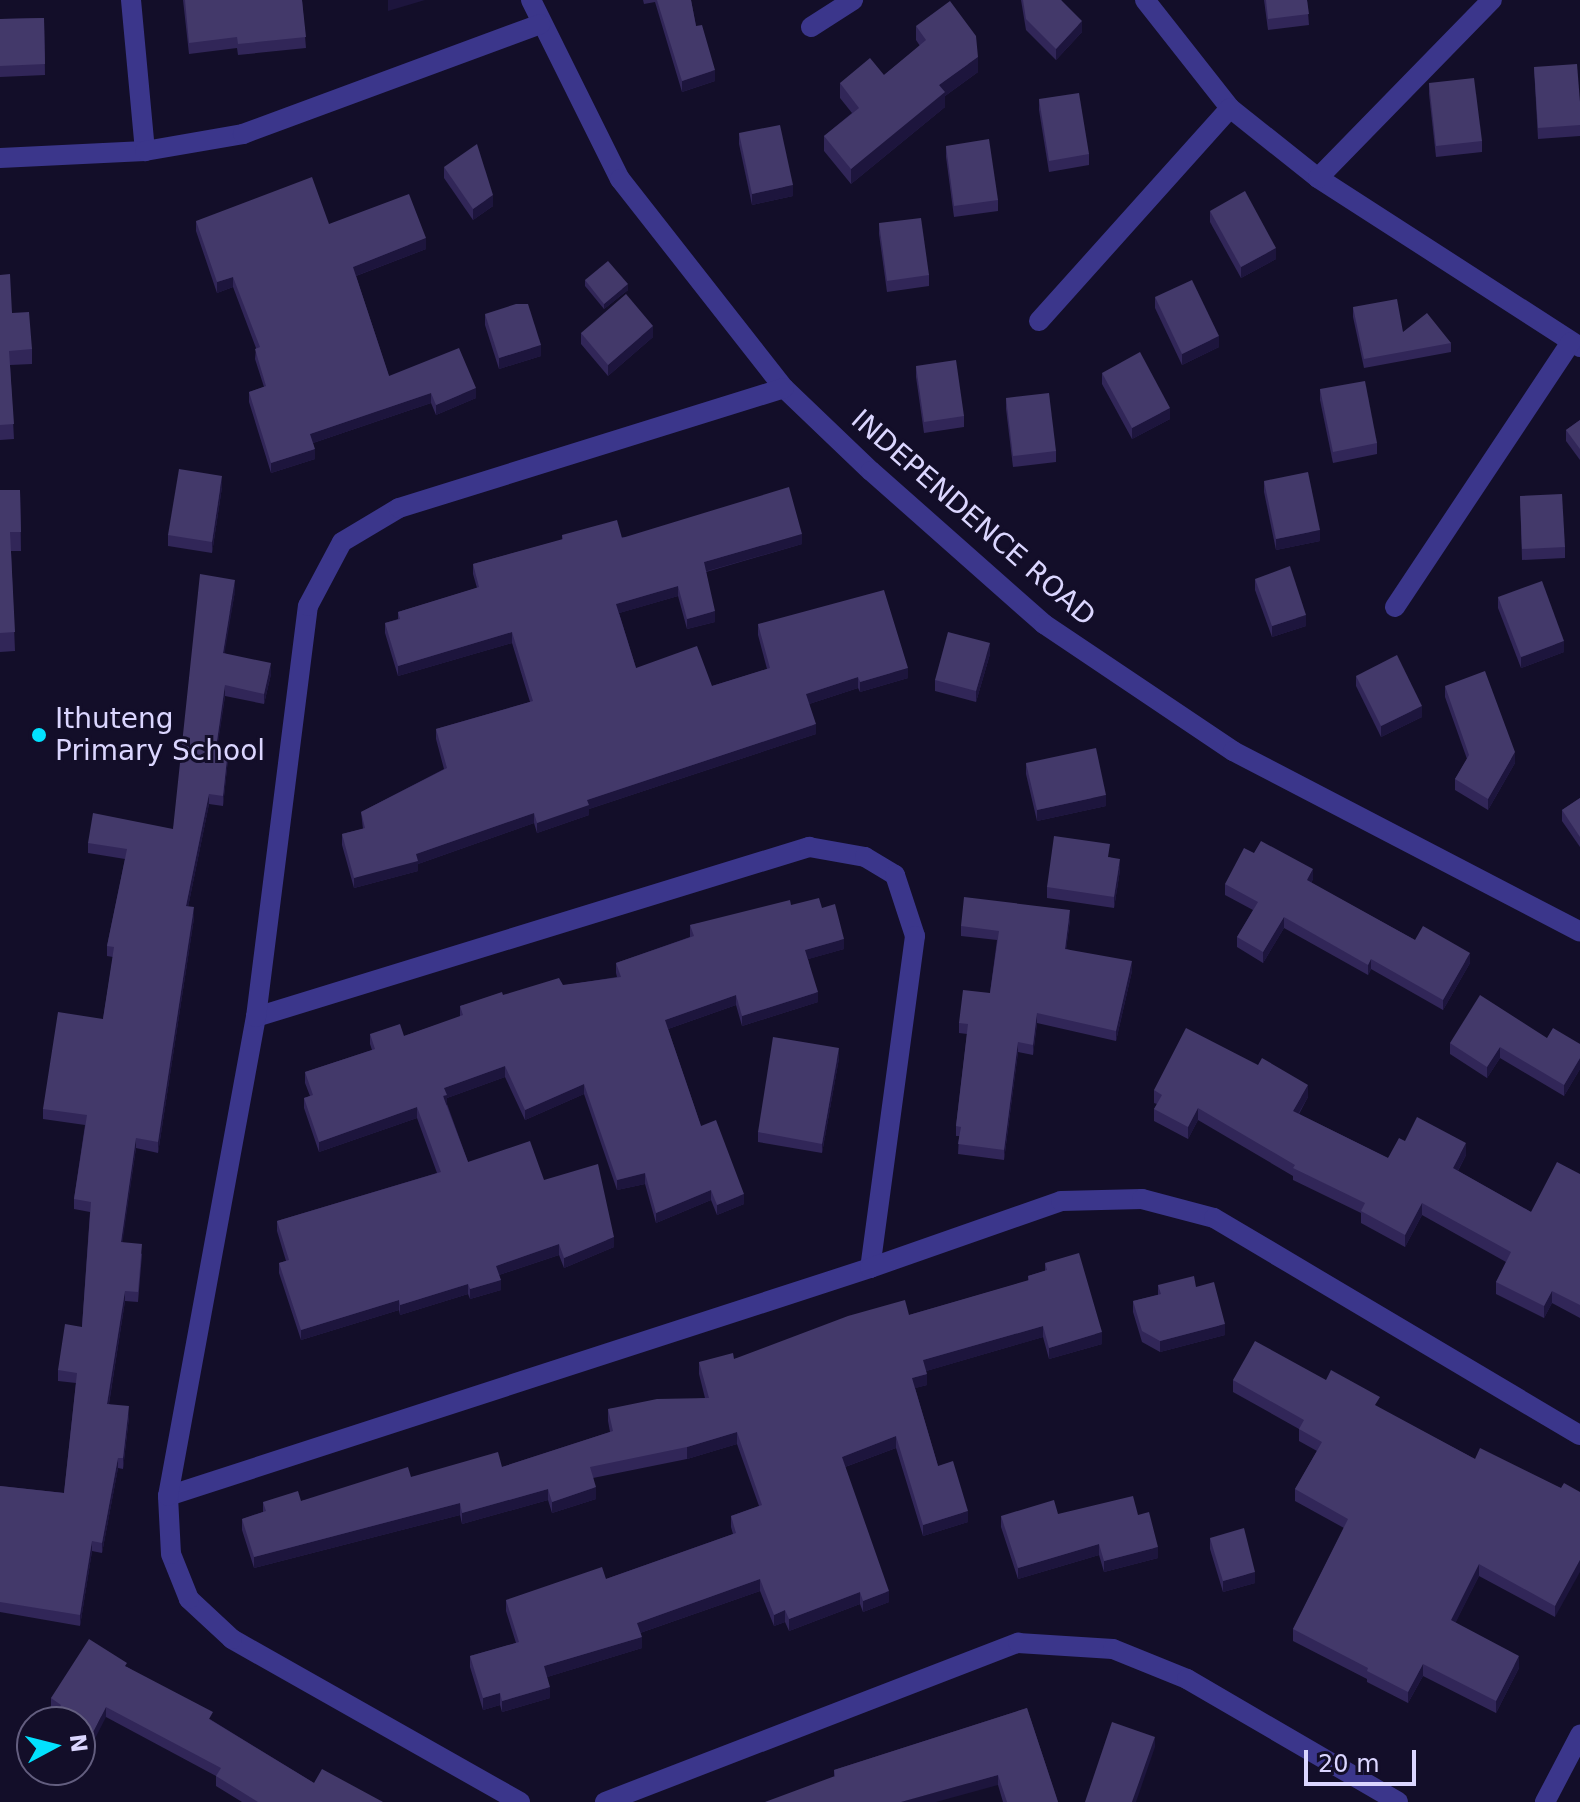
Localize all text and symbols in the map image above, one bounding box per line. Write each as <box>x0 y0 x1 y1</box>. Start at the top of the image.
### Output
street label: INDEPENDENCE ROAD <box>844 403 1102 633</box>
place label: Ithuteng Primary School <box>55 702 265 768</box>
marker: Ithuteng Primary School <box>30 726 48 744</box>
north arrow <box>16 1706 96 1786</box>
text: N <box>65 1733 92 1754</box>
scale bar <box>1308 1734 1420 1784</box>
text: 20 m <box>1318 1750 1380 1778</box>

